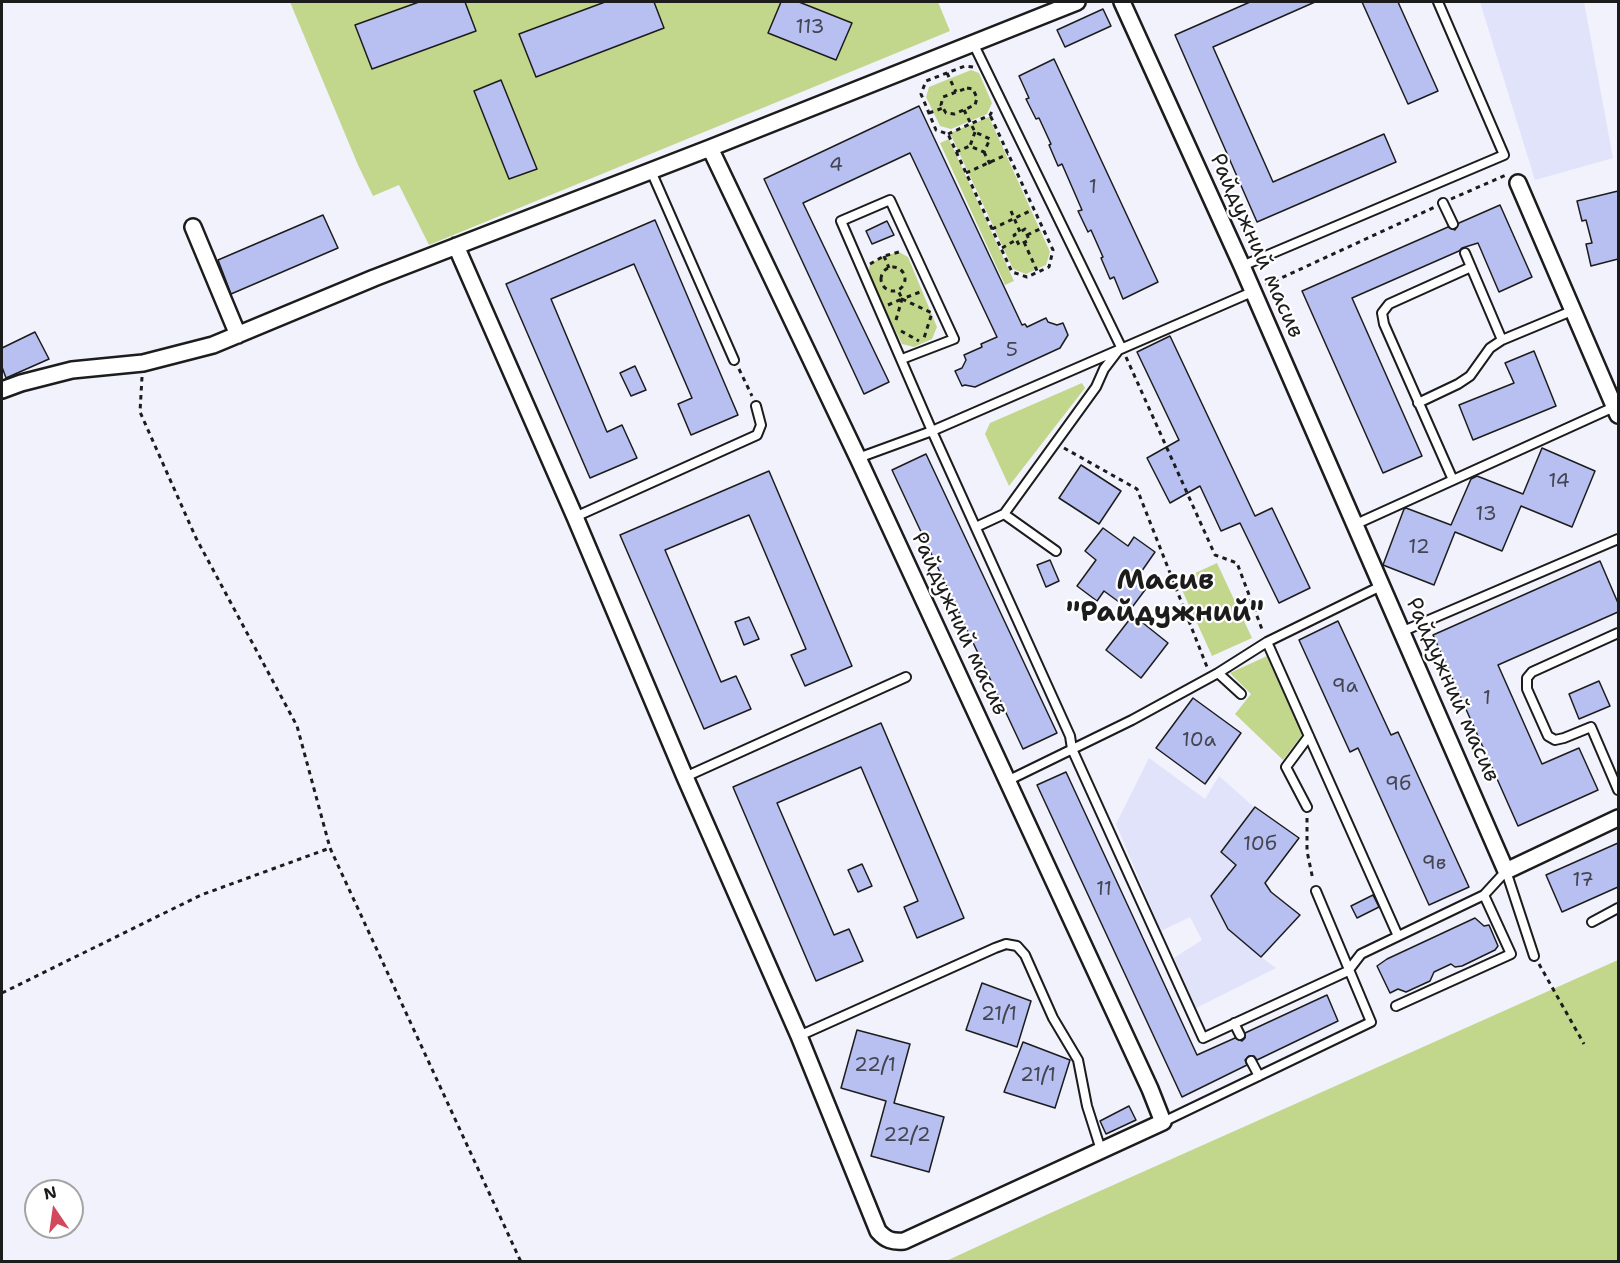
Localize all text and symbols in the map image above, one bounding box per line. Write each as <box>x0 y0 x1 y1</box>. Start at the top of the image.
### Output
house number: 113 <box>795 16 825 40</box>
street label: Райдужний масив <box>1204 150 1308 342</box>
house number: 4 <box>829 154 843 178</box>
house number: 1 <box>1089 176 1097 200</box>
house number: 5 <box>1006 339 1018 363</box>
house number: 14 <box>1548 470 1570 494</box>
house number: 13 <box>1475 503 1497 527</box>
street label: Райдужний масив <box>905 528 1013 720</box>
house number: 12 <box>1408 536 1430 560</box>
district label: Масив "Райдужний" <box>1066 565 1264 631</box>
street label: Райдужний масив <box>1400 594 1504 786</box>
house number: 9а <box>1332 675 1358 699</box>
house number: 1 <box>1483 687 1491 711</box>
house number: 10а <box>1182 729 1216 753</box>
house number: 9б <box>1385 773 1411 797</box>
house number: 10б <box>1243 833 1277 857</box>
house number: 9в <box>1422 852 1446 876</box>
house number: 17 <box>1572 869 1594 893</box>
house number: 11 <box>1096 878 1112 902</box>
house number: 21/1 <box>981 1003 1017 1027</box>
house number: 22/1 <box>854 1054 896 1078</box>
house number: 21/1 <box>1020 1064 1056 1088</box>
house number: 22/2 <box>883 1124 931 1148</box>
north arrow <box>24 1179 84 1239</box>
text: N <box>42 1181 59 1205</box>

